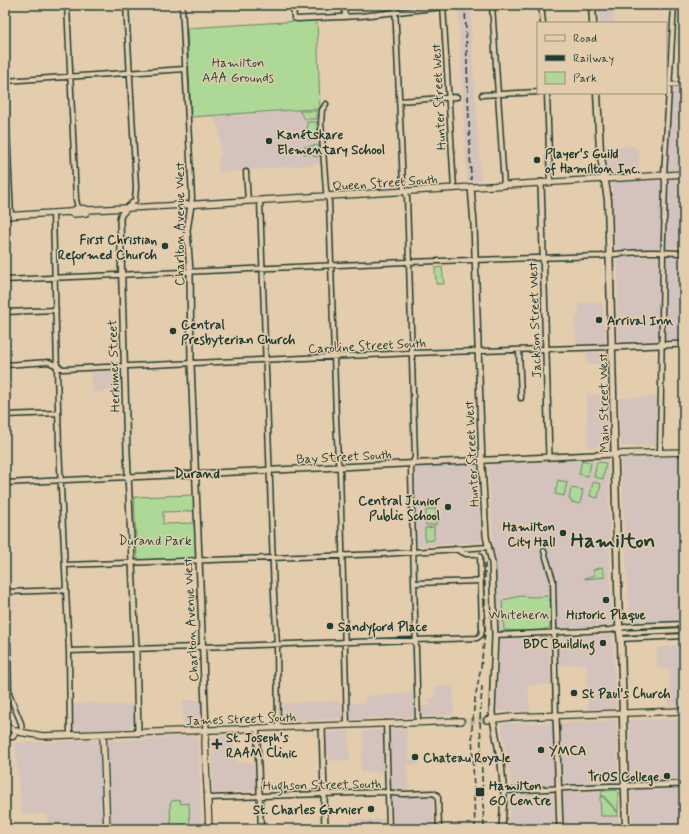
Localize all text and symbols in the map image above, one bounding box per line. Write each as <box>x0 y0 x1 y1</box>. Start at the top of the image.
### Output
legend <box>537 22 667 94</box>
text: Road <box>573 31 597 47</box>
street label: Hunter Street West <box>428 43 451 151</box>
text: Railway <box>573 51 615 67</box>
park label: Hamilton AAA Grounds <box>202 55 274 87</box>
text: Park <box>573 71 597 87</box>
place label: Kanétskare Elementary School <box>277 127 385 159</box>
marker: Kanétskare Elementary School <box>264 136 274 146</box>
place label: Player's Guild of Hamilton Inc. <box>545 146 640 178</box>
marker: Player's Guild of Hamilton Inc. <box>532 155 542 165</box>
street label: Charlton Avenue West <box>172 162 189 286</box>
street label: Queen Street South <box>332 171 438 196</box>
place label: First Christian Reformed Church <box>58 232 157 266</box>
marker: First Christian Reformed Church <box>160 241 170 251</box>
street label: Jackson Street West <box>525 262 546 378</box>
place label: Arrival Inn <box>607 313 674 330</box>
marker: Arrival Inn <box>594 315 604 325</box>
place label: Central Presbyterian Church <box>181 317 295 349</box>
street label: Herkimer Street <box>104 319 125 413</box>
marker: Central Presbyterian Church <box>168 326 178 336</box>
street label: Caroline Street South <box>308 335 426 358</box>
street label: Main Street West <box>595 353 614 453</box>
street label: Hunter Street West <box>461 400 484 508</box>
street label: Bay Street South <box>296 447 392 468</box>
district label: Durand <box>174 465 220 483</box>
place label: Central Junior Public School <box>358 493 441 525</box>
marker: Central Junior Public School <box>443 502 453 512</box>
place label: Hamilton City Hall <box>502 519 555 551</box>
district label: Hamilton <box>571 527 655 555</box>
marker: Hamilton City Hall <box>558 528 568 538</box>
park label: Durand Park <box>119 533 192 550</box>
street label: Charlton Avenue West <box>180 558 203 682</box>
marker: Historic Plaque <box>601 595 611 605</box>
park label: Whitehern <box>488 607 550 624</box>
place label: Historic Plaque <box>566 607 646 624</box>
place label: Sandyford Place <box>338 619 427 638</box>
marker: Sandyford Place <box>325 621 335 631</box>
place label: BDC Building <box>523 636 595 656</box>
marker: BDC Building <box>598 638 608 648</box>
place label: St Paul's Church <box>582 686 671 703</box>
marker: St Paul's Church <box>569 688 579 698</box>
street label: James Street South <box>186 709 297 730</box>
place label: St. Joseph's RAAM Clinic <box>226 730 297 762</box>
marker: St. Joseph's RAAM Clinic <box>211 738 223 750</box>
place label: YMCA <box>549 743 586 760</box>
marker: YMCA <box>536 745 546 755</box>
place label: Chateau Royale <box>423 750 511 767</box>
marker: Chateau Royale <box>410 752 420 762</box>
place label: TriOS College <box>588 769 659 787</box>
marker: TriOS College <box>662 771 672 781</box>
street label: Hughson Street South <box>263 776 382 797</box>
place label: Hamilton GO Centre <box>489 778 551 810</box>
marker: Hamilton GO Centre <box>474 786 486 798</box>
place label: St. Charles Garnier <box>253 802 364 819</box>
marker: St. Charles Garnier <box>366 804 376 814</box>

